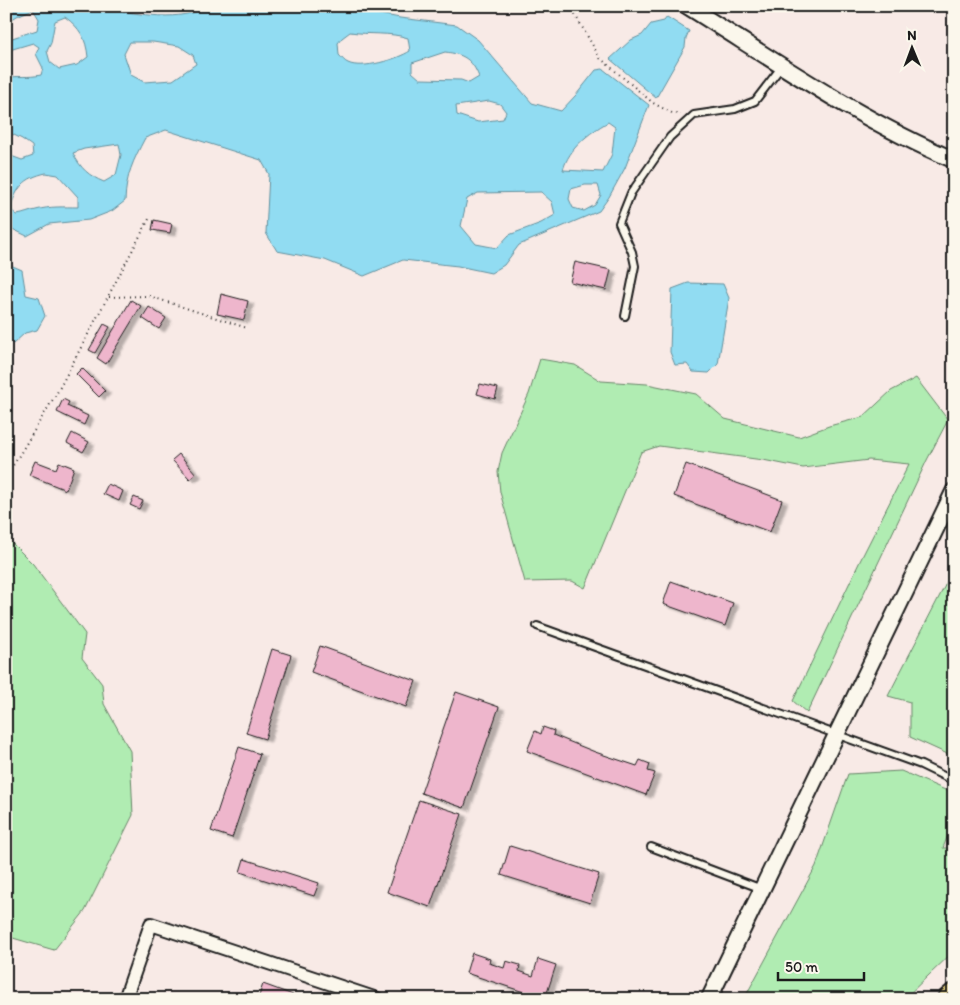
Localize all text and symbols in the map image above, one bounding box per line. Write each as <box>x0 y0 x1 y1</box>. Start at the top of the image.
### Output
north arrow <box>888 22 938 72</box>
text: N <box>907 27 917 44</box>
scale bar <box>778 950 864 982</box>
text: 50 m <box>785 958 818 976</box>

